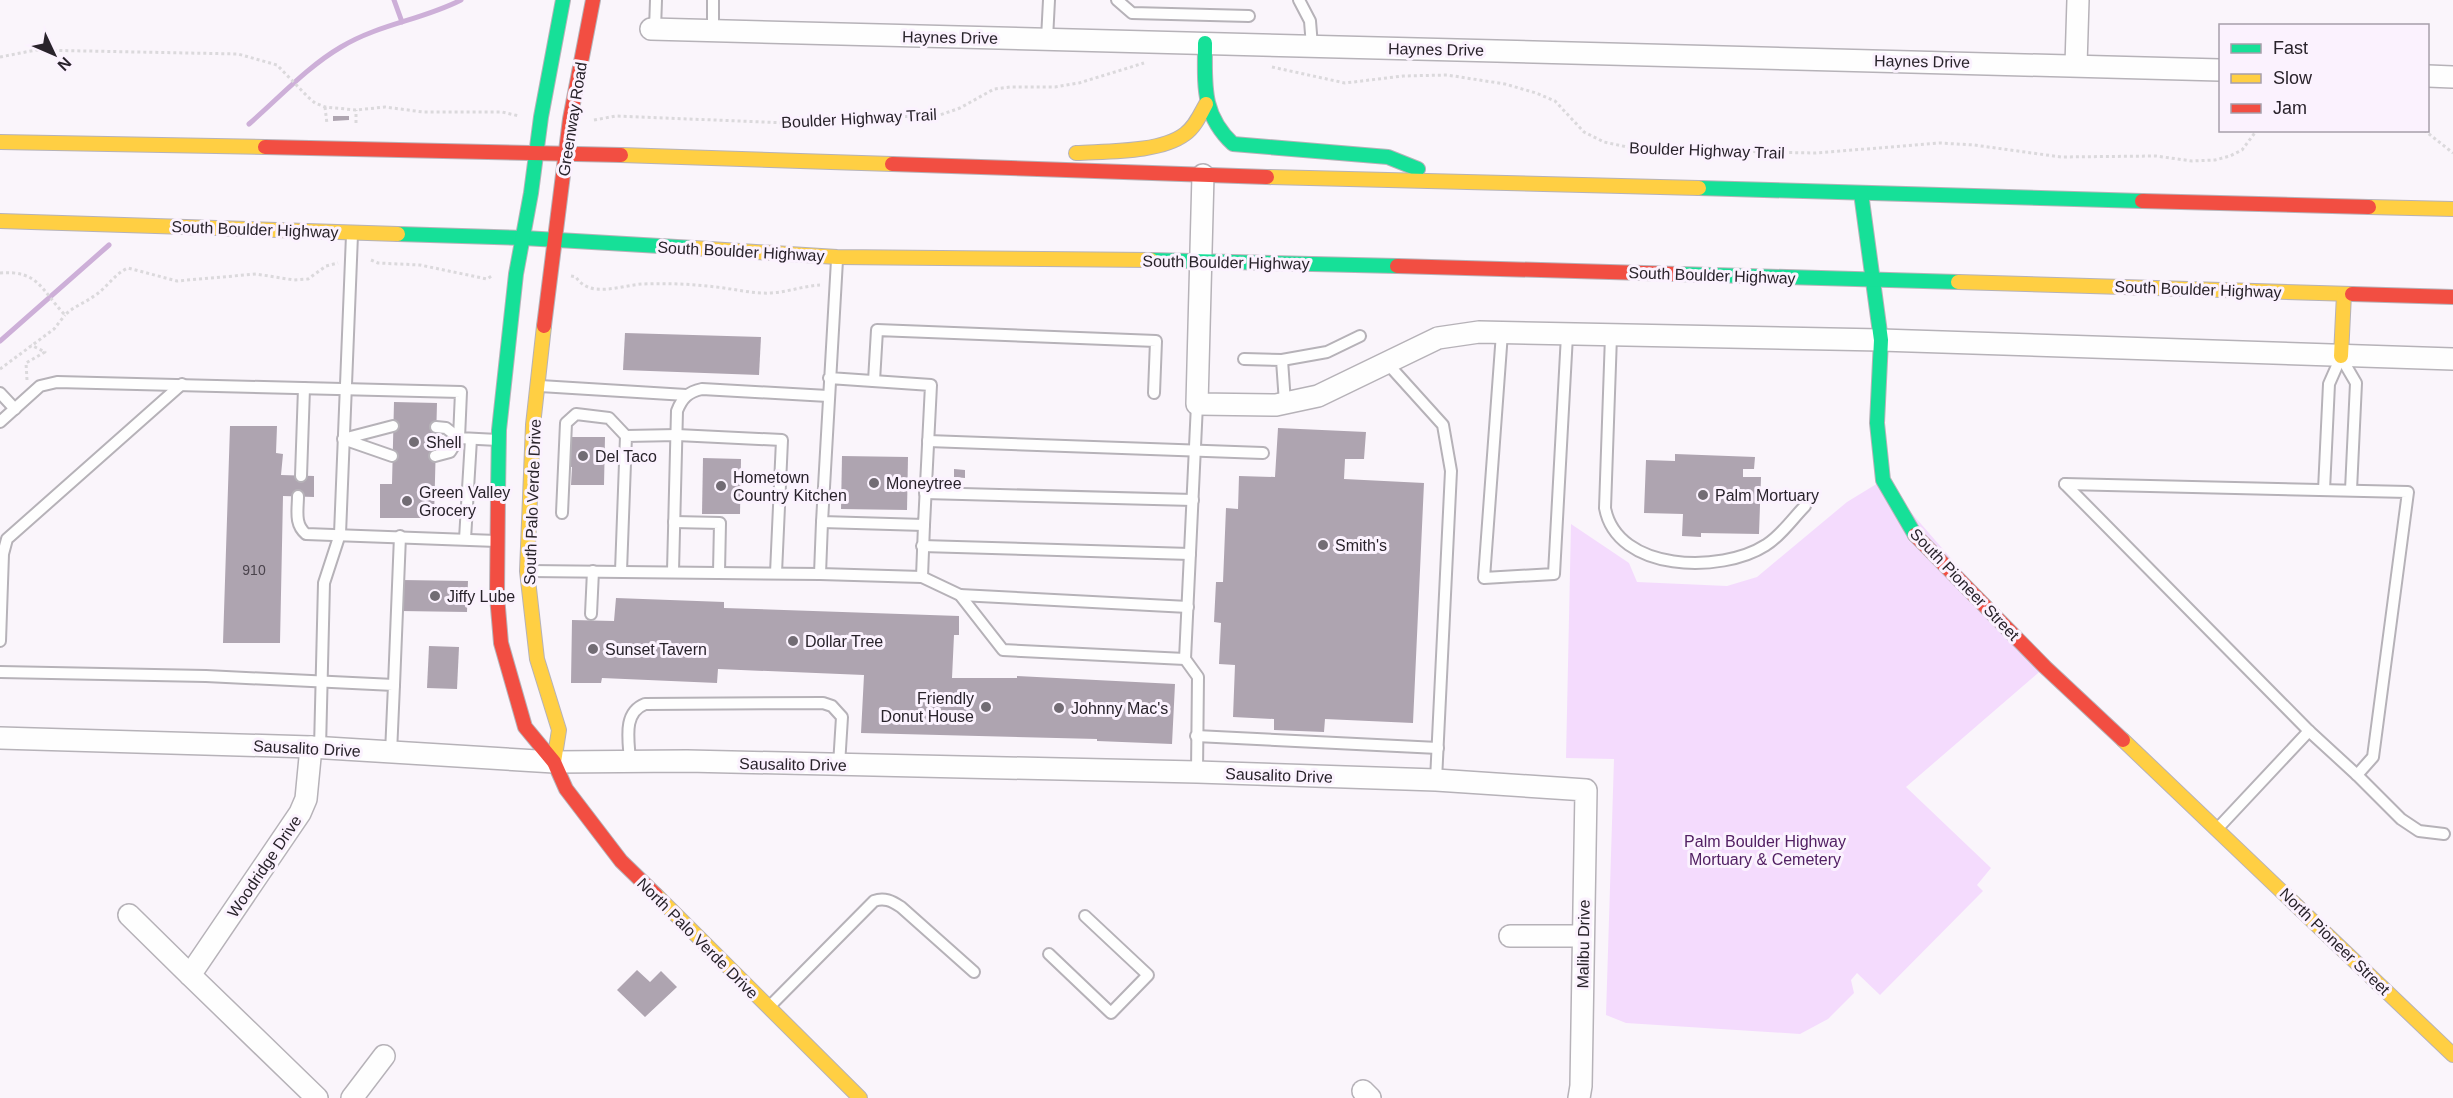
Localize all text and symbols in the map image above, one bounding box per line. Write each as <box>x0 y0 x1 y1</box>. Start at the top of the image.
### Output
north arrow <box>24 24 84 84</box>
legend <box>2219 24 2429 132</box>
street label: Haynes Drive <box>902 28 998 47</box>
text: Fast <box>2273 38 2308 58</box>
street label: Haynes Drive <box>1388 40 1484 59</box>
street label: Haynes Drive <box>1874 52 1970 71</box>
text: N <box>54 54 75 74</box>
street label: Greenway Road <box>555 61 590 178</box>
text: Slow <box>2273 68 2313 88</box>
text: Jam <box>2273 98 2307 118</box>
street label: Boulder Highway Trail <box>781 106 937 131</box>
street label: Boulder Highway Trail <box>1629 139 1785 162</box>
street label: South Boulder Highway <box>171 218 339 241</box>
street label: South Boulder Highway <box>657 239 825 264</box>
street label: South Boulder Highway <box>1142 253 1310 272</box>
street label: South Boulder Highway <box>1628 264 1796 287</box>
street label: South Boulder Highway <box>2114 278 2282 301</box>
street label: South Palo Verde Drive <box>521 419 544 585</box>
place label: Shell <box>426 434 462 451</box>
marker: Shell <box>407 435 421 449</box>
place label: Del Taco <box>595 448 657 465</box>
marker: Del Taco <box>576 449 590 463</box>
place label: Hometown Country Kitchen <box>733 469 847 504</box>
place label: Moneytree <box>886 475 962 492</box>
marker: Moneytree <box>867 476 881 490</box>
marker: Hometown Country Kitchen <box>714 479 728 493</box>
place label: Green Valley Grocery <box>419 484 510 519</box>
place label: Palm Mortuary <box>1715 487 1819 504</box>
marker: Palm Mortuary <box>1696 488 1710 502</box>
marker: Green Valley Grocery <box>400 494 414 508</box>
street label: South Pioneer Street <box>1907 525 2023 644</box>
place label: Smith's <box>1335 537 1387 554</box>
marker: Smith's <box>1316 538 1330 552</box>
house number: 910 <box>242 562 266 578</box>
place label: Jiffy Lube <box>447 588 515 605</box>
marker: Jiffy Lube <box>428 589 442 603</box>
place label: Dollar Tree <box>805 633 883 650</box>
marker: Dollar Tree <box>786 634 800 648</box>
place label: Sunset Tavern <box>605 641 707 658</box>
marker: Sunset Tavern <box>586 642 600 656</box>
place label: Friendly Donut House <box>881 690 974 725</box>
marker: Friendly Donut House <box>979 700 993 714</box>
place label: Johnny Mac's <box>1071 700 1168 717</box>
marker: Johnny Mac's <box>1052 701 1066 715</box>
street label: Sausalito Drive <box>253 737 361 760</box>
street label: Sausalito Drive <box>739 755 847 774</box>
street label: Sausalito Drive <box>1225 765 1333 786</box>
street label: Woodridge Drive <box>224 812 305 920</box>
park label: Palm Boulder Highway Mortuary & Cemetery <box>1684 833 1846 868</box>
street label: North Palo Verde Drive <box>634 874 762 1002</box>
street label: North Pioneer Street <box>2276 885 2393 999</box>
street label: Malibu Drive <box>1574 899 1593 989</box>

